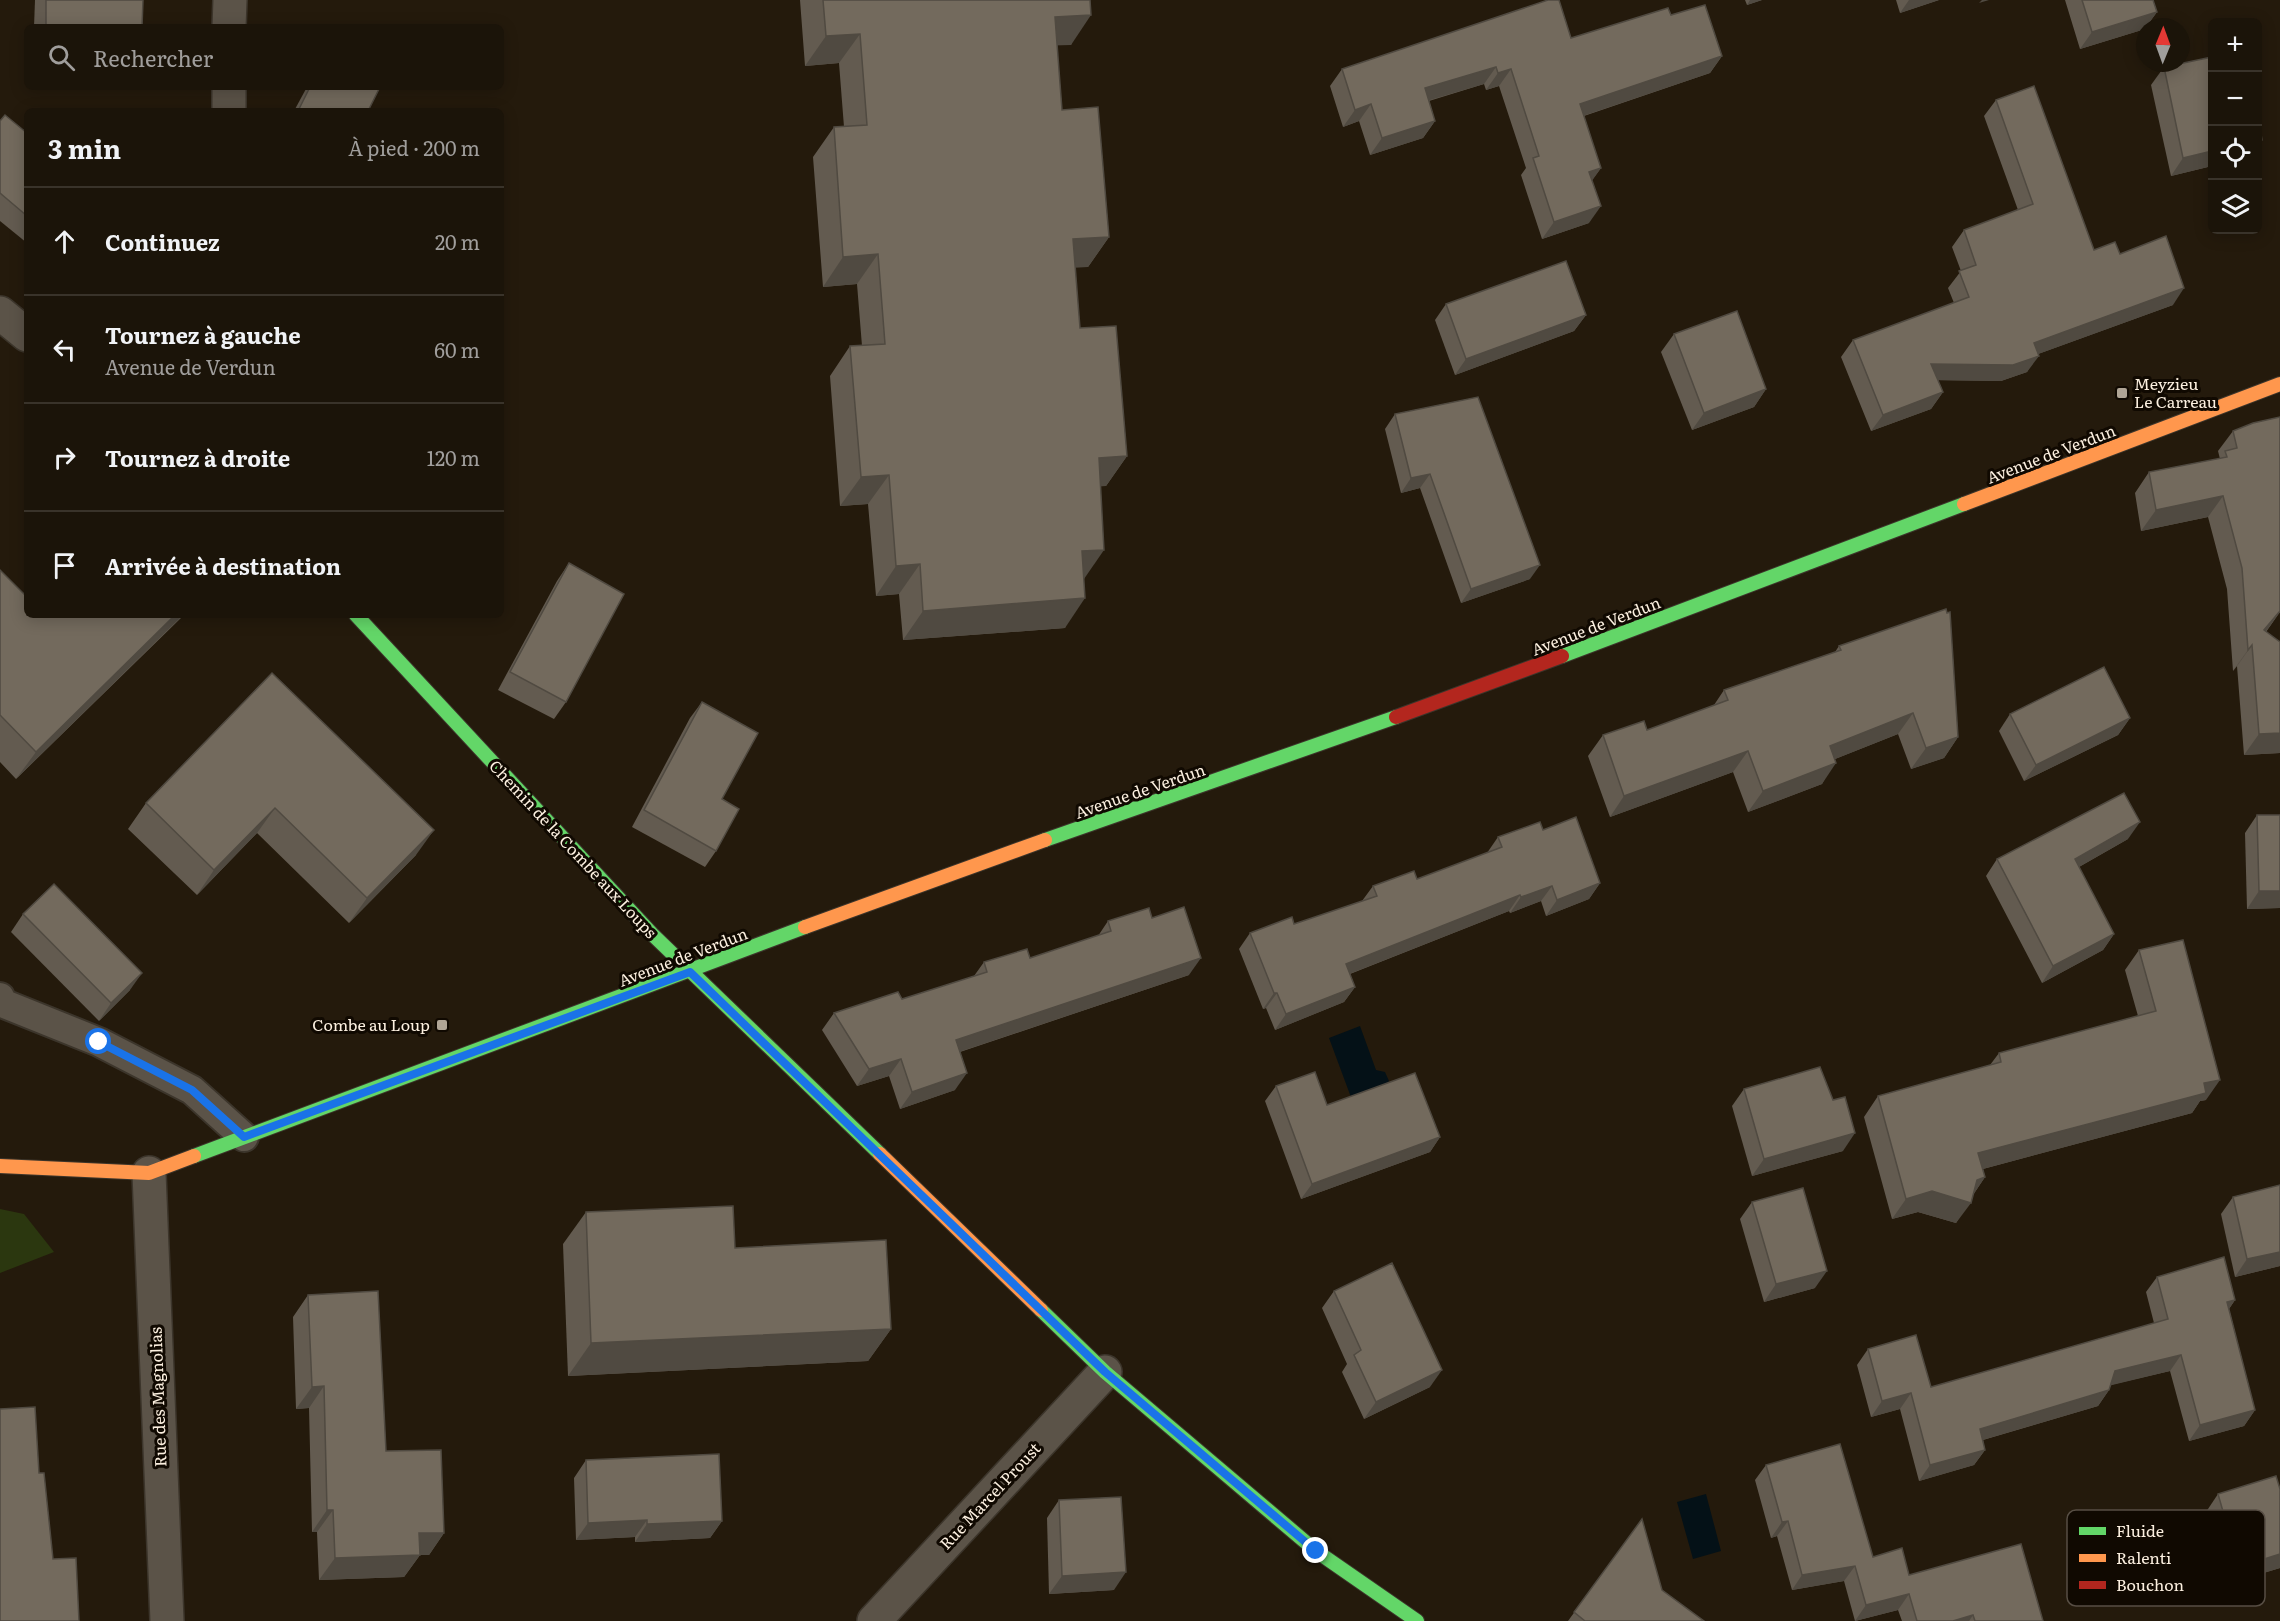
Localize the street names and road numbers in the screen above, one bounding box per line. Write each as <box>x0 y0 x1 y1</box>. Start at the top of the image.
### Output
street label: Avenue de Verdun <box>1983 417 2119 489</box>
street label: Avenue de Verdun <box>1528 589 1664 661</box>
street label: Chemin de la Combe aux Loups <box>484 754 663 943</box>
street label: Avenue de Verdun <box>1071 756 1209 824</box>
street label: Avenue de Verdun <box>615 920 751 992</box>
street label: Rue des Magnolias <box>143 1327 171 1467</box>
street label: Rue Marcel Proust <box>933 1436 1046 1554</box>

